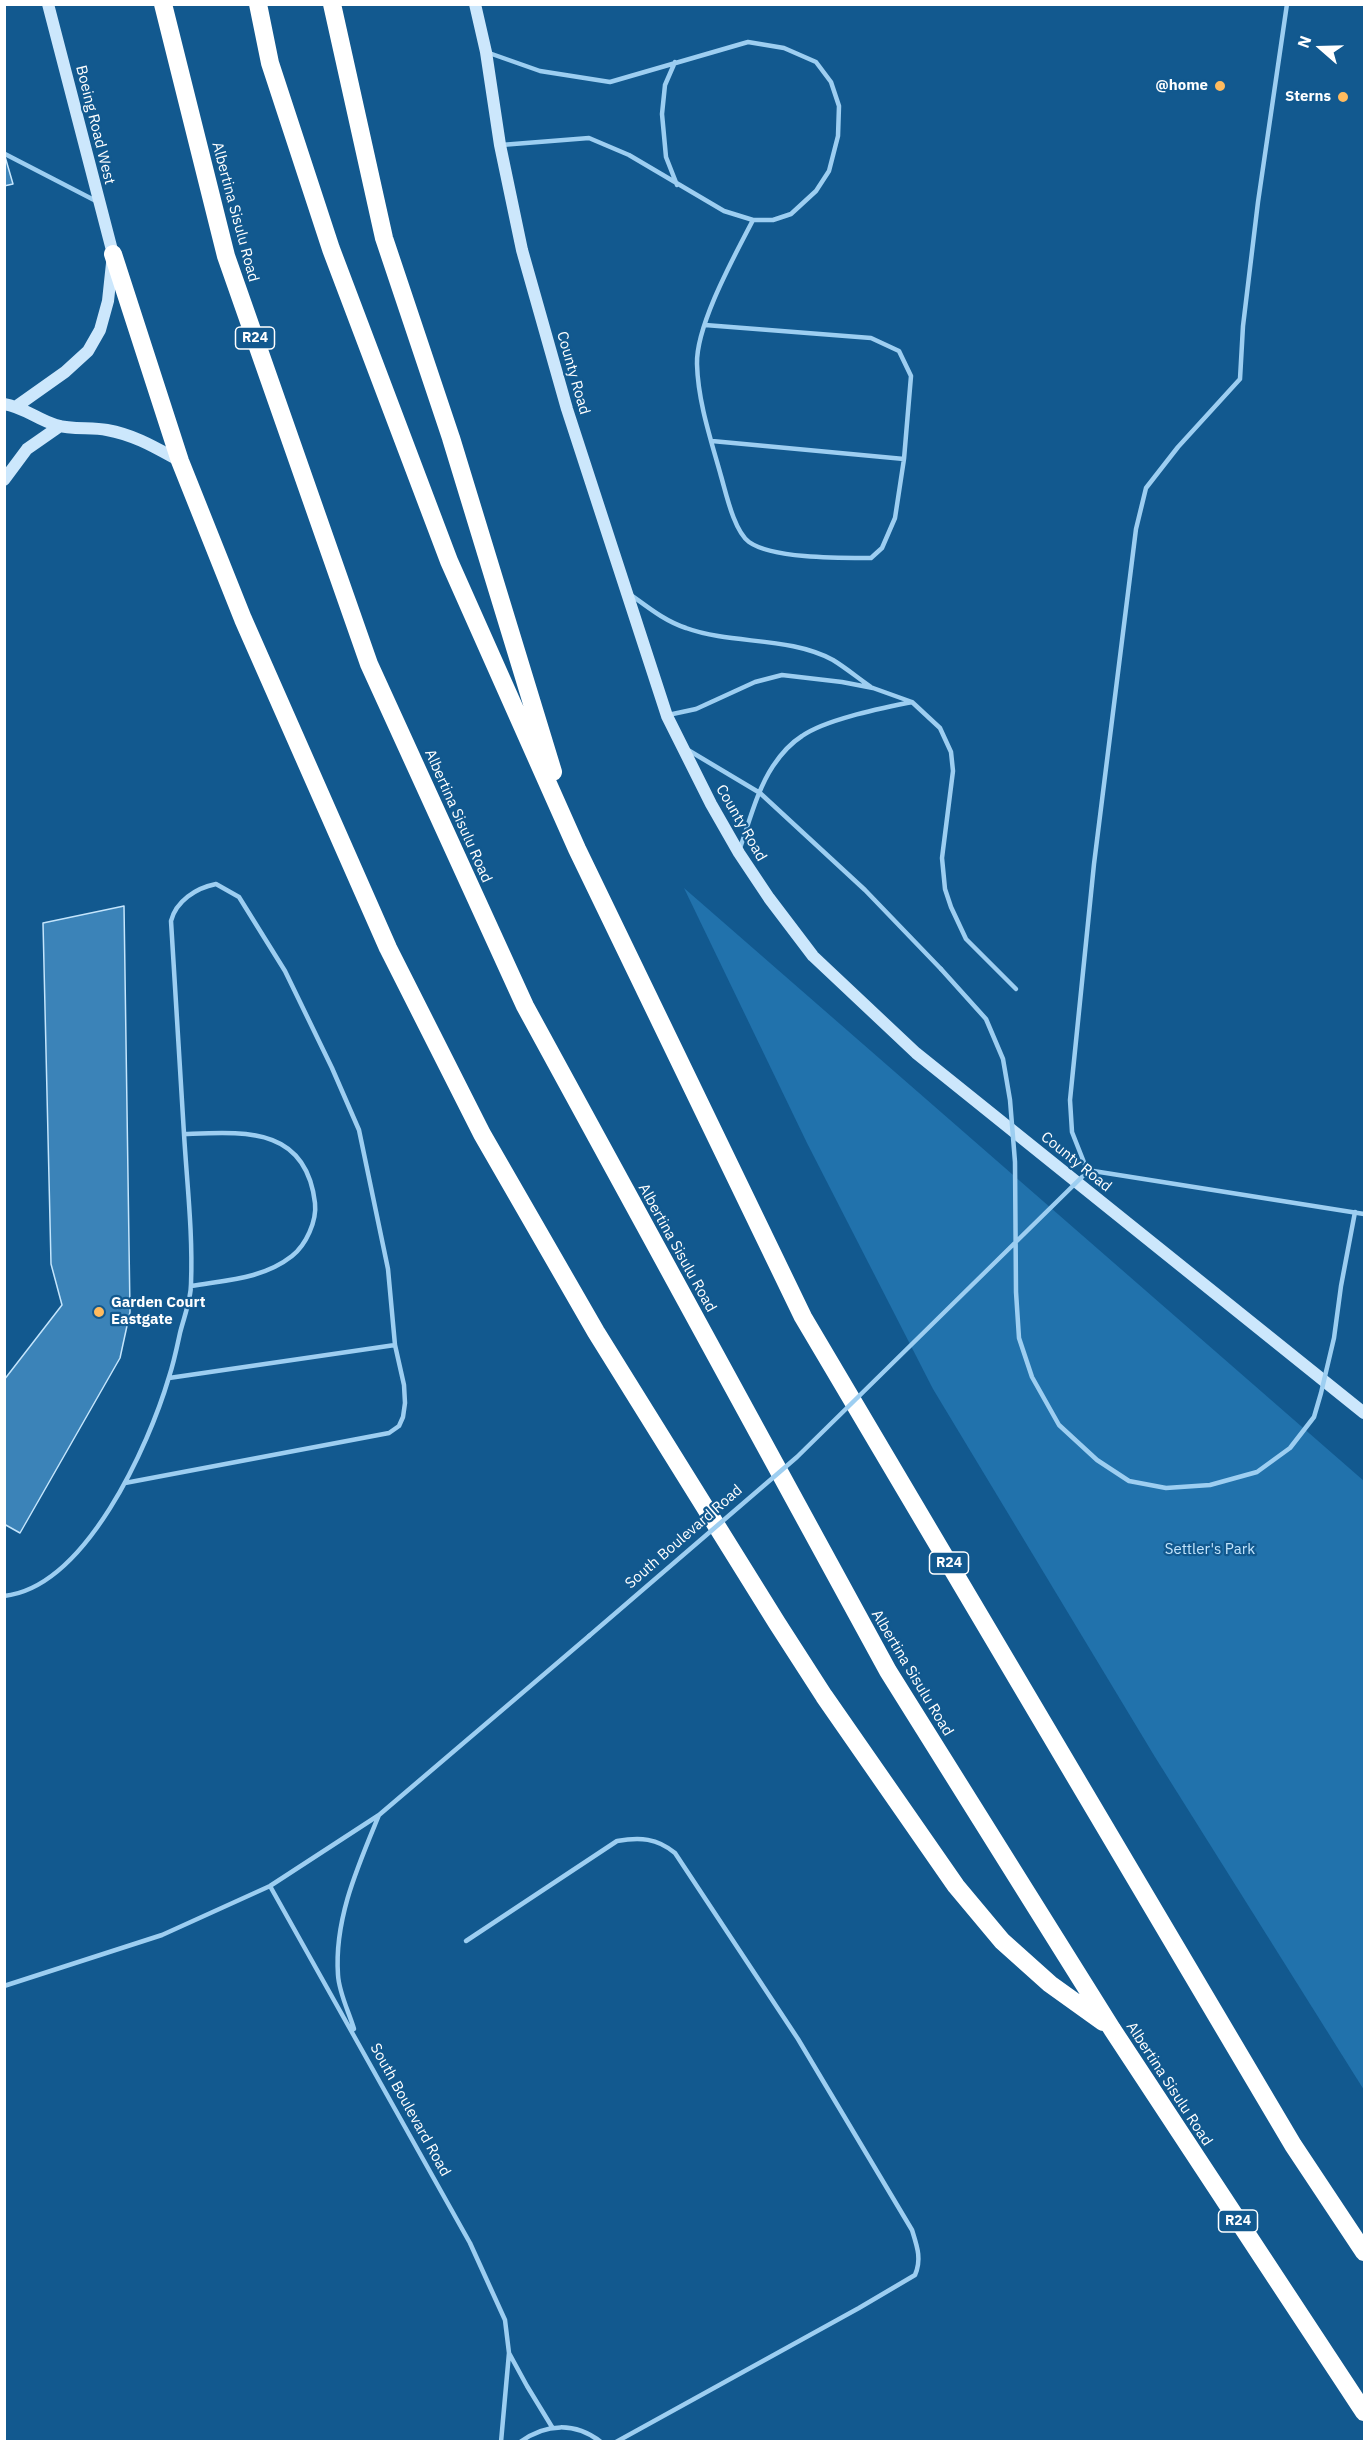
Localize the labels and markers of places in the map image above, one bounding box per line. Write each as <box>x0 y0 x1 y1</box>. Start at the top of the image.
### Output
place label: @home <box>1155 77 1208 95</box>
marker: @home <box>1213 79 1227 93</box>
place label: Sterns <box>1285 88 1331 106</box>
marker: Sterns <box>1336 90 1350 104</box>
place label: Garden Court Eastgate <box>111 1294 205 1329</box>
marker: Garden Court Eastgate <box>92 1305 106 1319</box>

